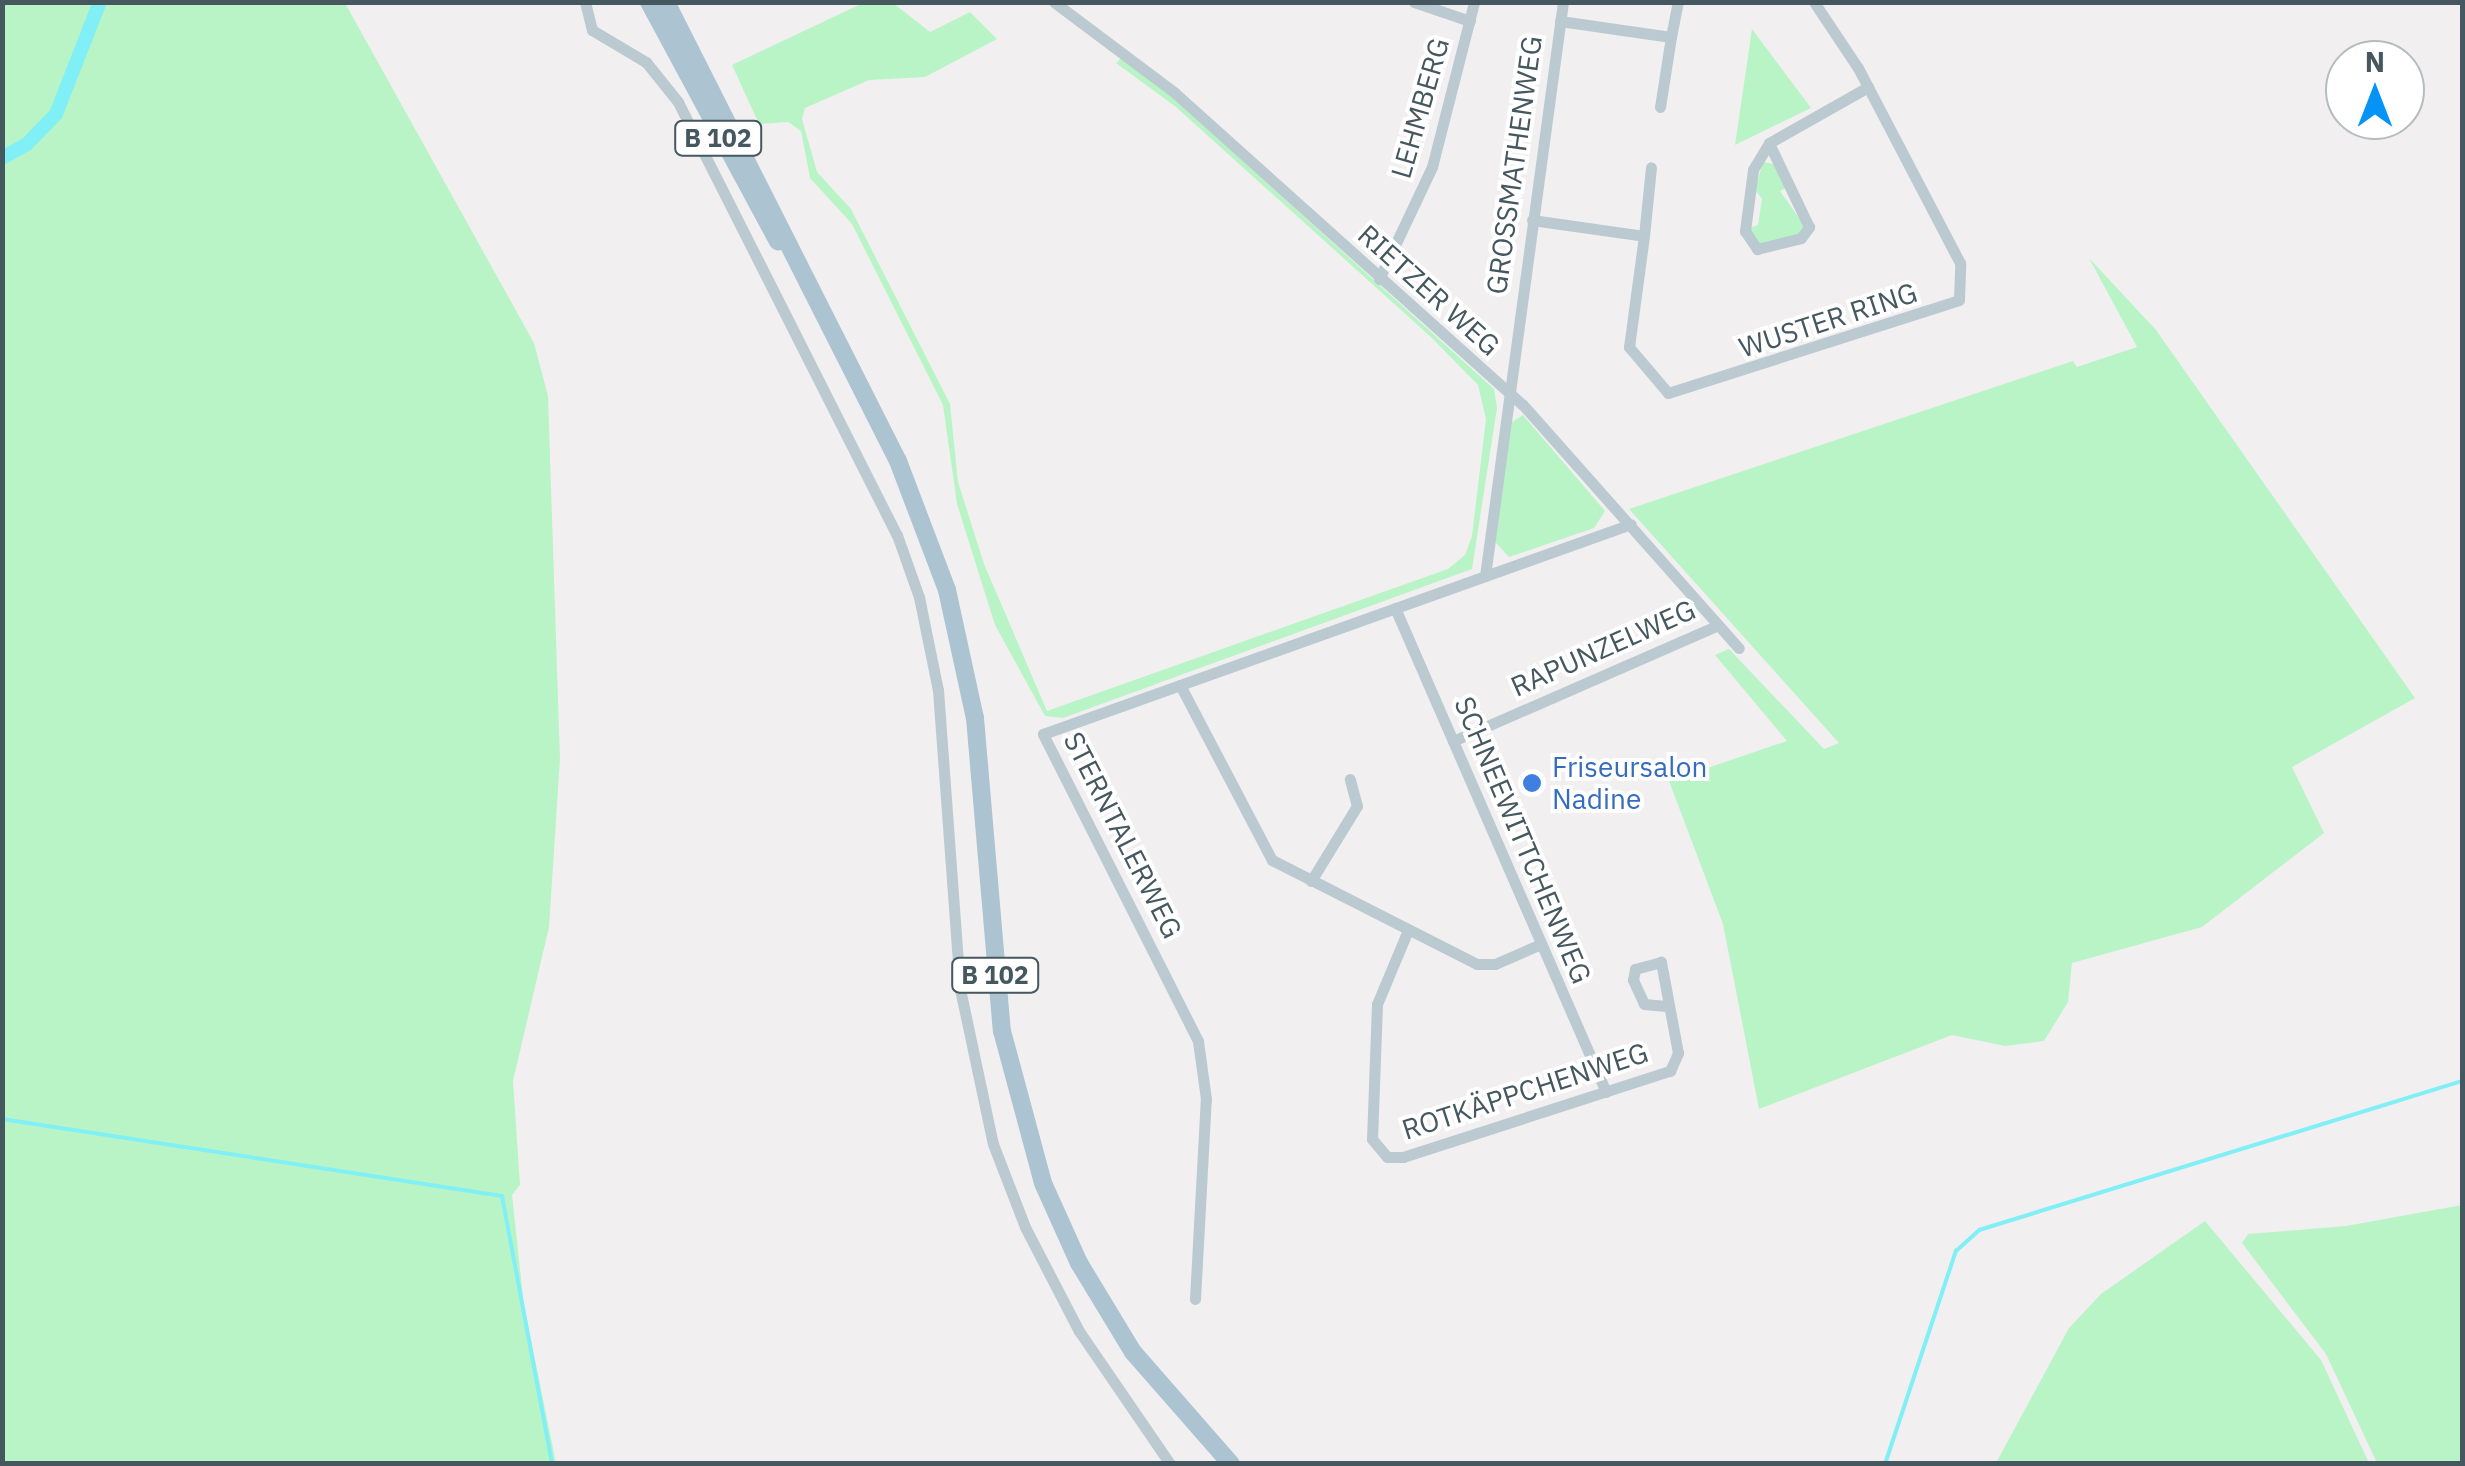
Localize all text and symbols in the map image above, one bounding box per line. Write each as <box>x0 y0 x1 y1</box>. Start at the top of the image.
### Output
street label: LEHMBERG <box>1384 34 1456 182</box>
street label: GROSSMATHENWEG <box>1479 34 1549 296</box>
north arrow <box>2325 40 2425 140</box>
text: N <box>2365 43 2385 80</box>
road number: B 102 <box>673 118 763 158</box>
street label: RIETZER WEG <box>1351 218 1507 362</box>
street label: WUSTER RING <box>1735 275 1921 365</box>
street label: RAPUNZELWEG <box>1506 592 1700 704</box>
street label: SCHNEEWITTCHENWEG <box>1447 692 1599 988</box>
street label: STERNTALERWEG <box>1057 726 1189 944</box>
place label: Friseursalon Nadine <box>1552 750 1707 816</box>
marker: Friseursalon Nadine <box>1521 772 1543 794</box>
road number: B 102 <box>950 955 1040 995</box>
street label: ROTKÄPPCHENWEG <box>1398 1035 1652 1147</box>

